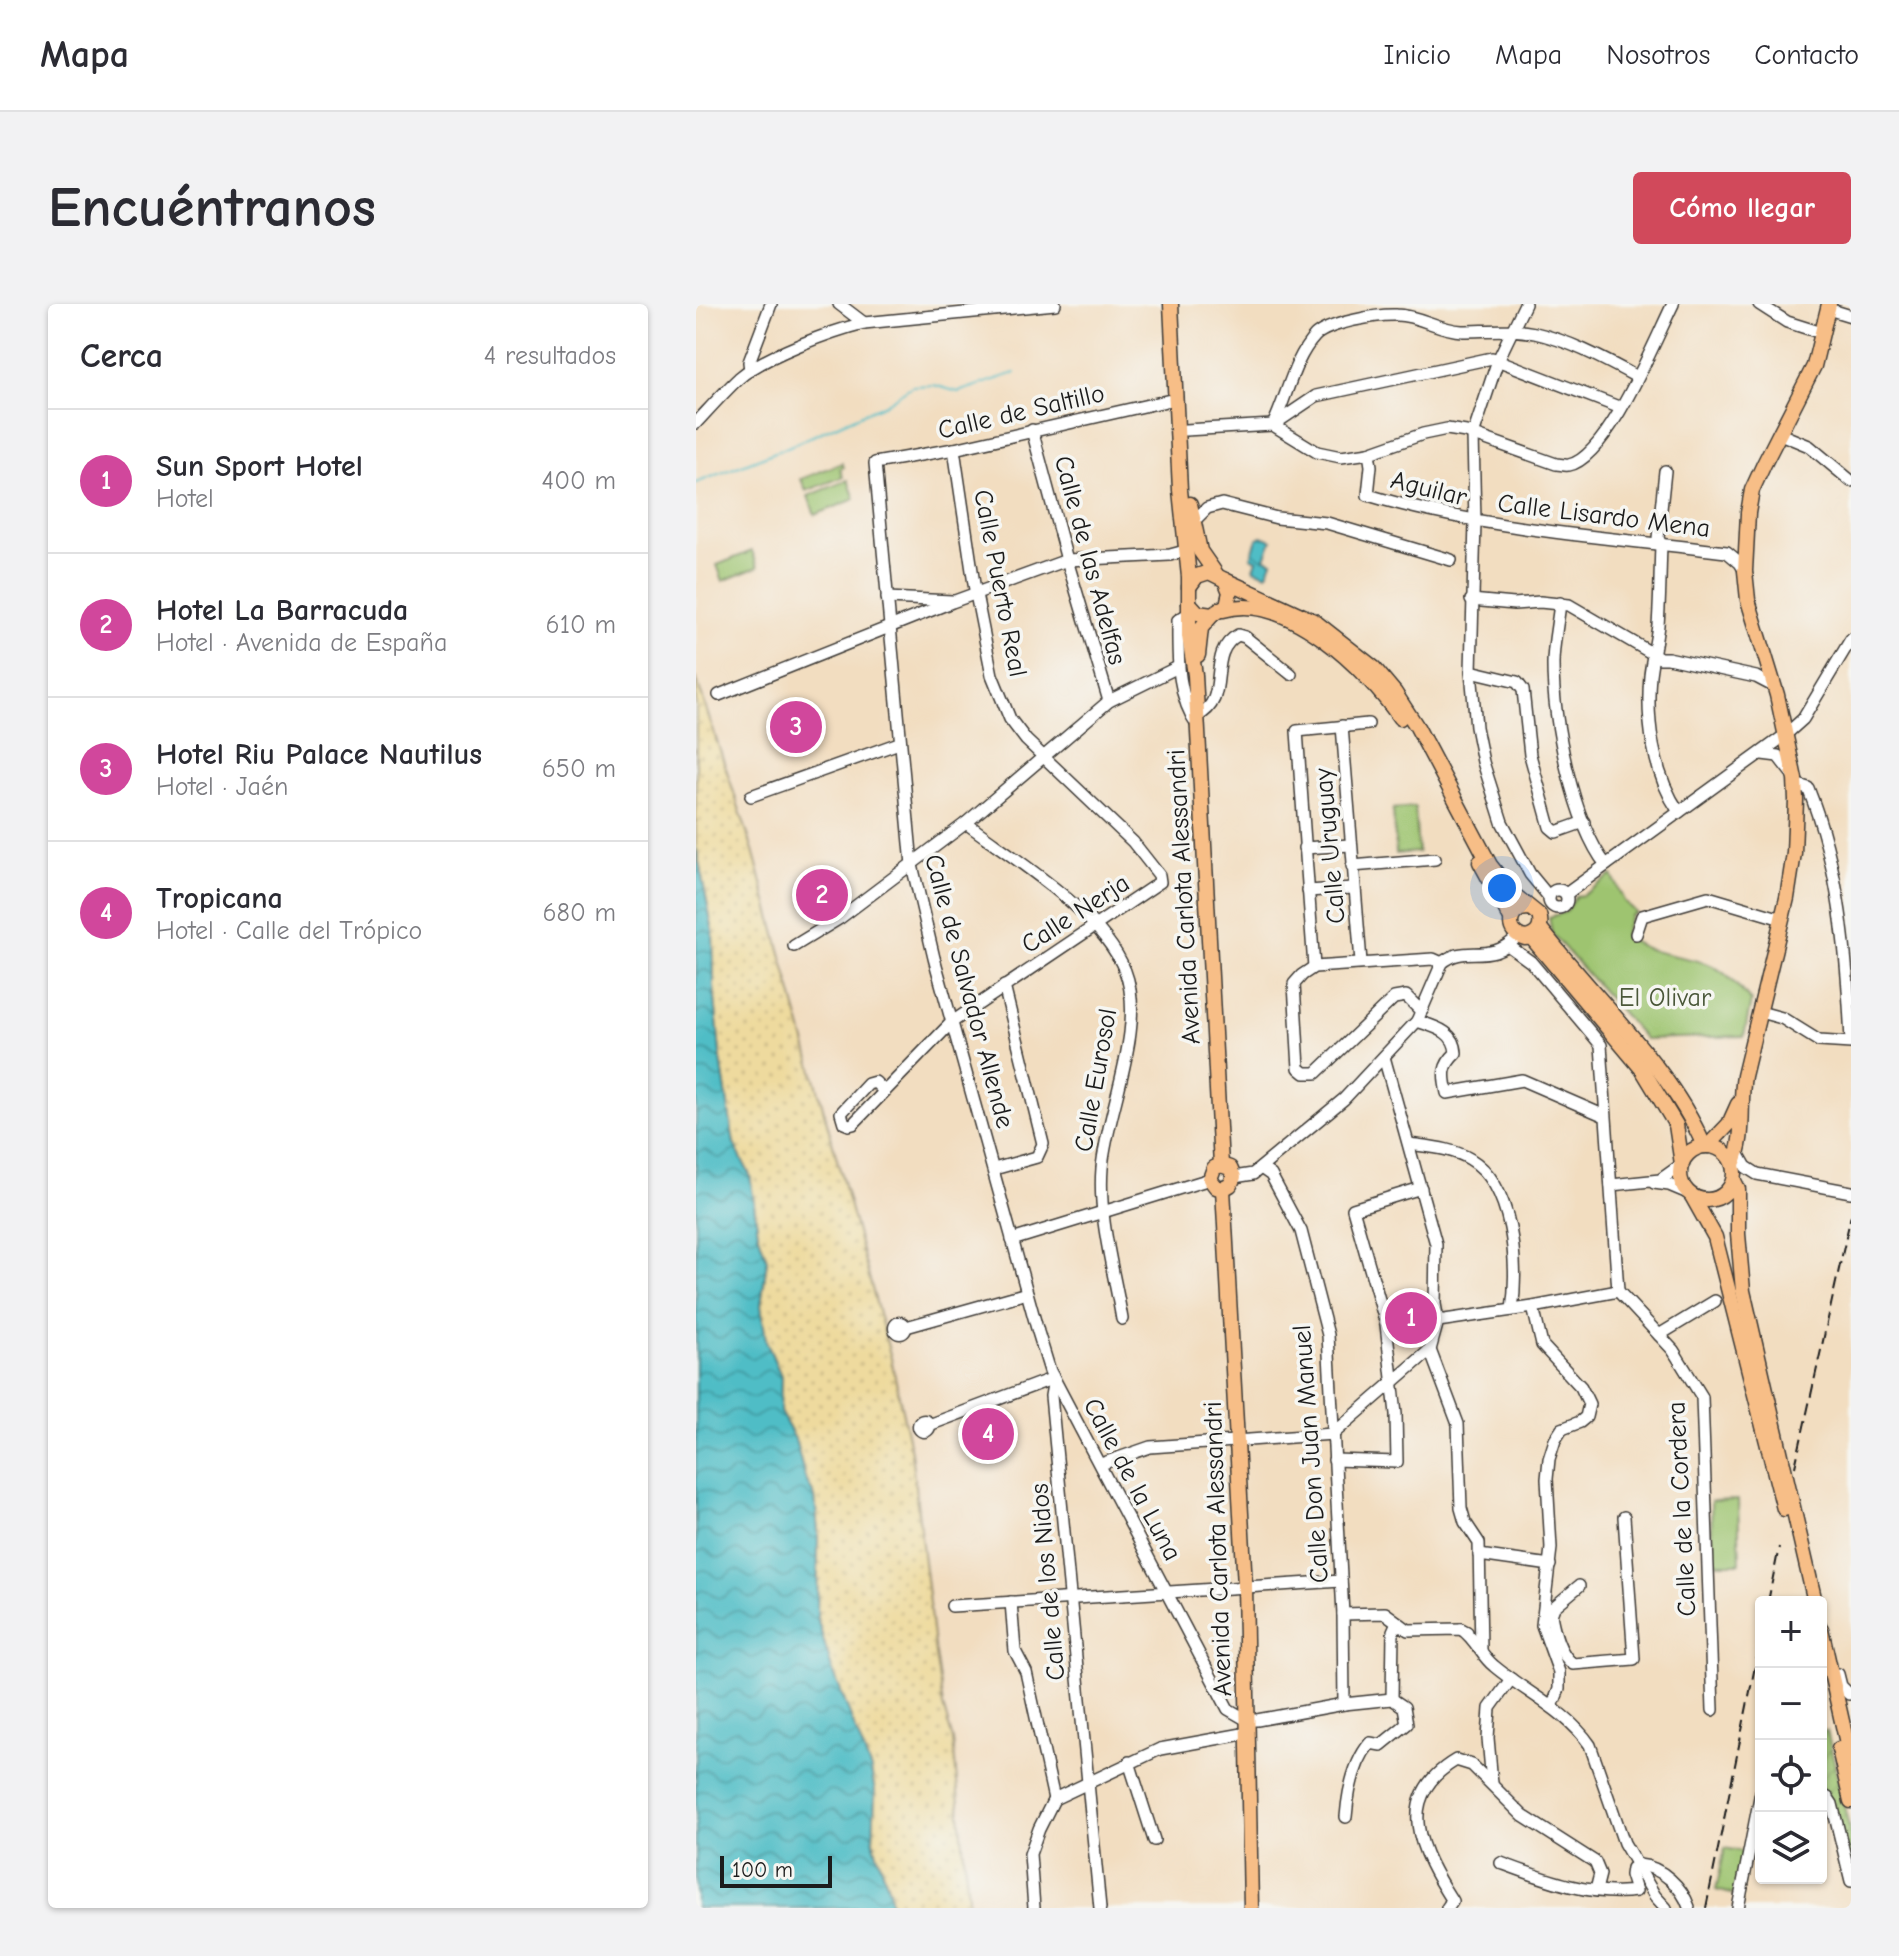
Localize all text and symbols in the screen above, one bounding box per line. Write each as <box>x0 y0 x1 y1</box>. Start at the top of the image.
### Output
text: Mapa <box>40 33 129 77</box>
text: Inicio <box>1384 39 1451 71</box>
text: Mapa <box>1495 39 1562 71</box>
text: Nosotros <box>1606 39 1710 71</box>
text: Contacto <box>1754 39 1859 71</box>
button: Cómo llegar <box>1633 172 1851 244</box>
text: Encuéntranos <box>48 176 376 240</box>
text: Cerca <box>80 336 163 376</box>
text: 4 resultados <box>484 341 616 371</box>
street label: Calle de Saltillo <box>935 378 1107 446</box>
text: Sun Sport Hotel <box>156 449 363 484</box>
street label: Calle de las Adelfas <box>1048 452 1132 668</box>
street label: Aguilar <box>1388 465 1471 513</box>
text: 1 <box>101 466 111 496</box>
text: 400 m <box>542 466 616 496</box>
text: Hotel <box>156 484 214 514</box>
street label: Calle Puerto Real <box>967 487 1033 679</box>
street label: Calle Lisardo Mena <box>1496 488 1712 544</box>
text: Hotel La Barracuda <box>156 593 408 628</box>
text: 2 <box>100 610 112 640</box>
text: 610 m <box>546 610 616 640</box>
text: Hotel · Avenida de España <box>156 628 447 658</box>
pin: 3 <box>770 697 822 757</box>
text: Hotel Riu Palace Nautilus <box>156 737 482 772</box>
street label: Avenida Carlota Alessandri <box>1161 749 1207 1045</box>
text: 3 <box>100 754 112 784</box>
text: 650 m <box>542 754 616 784</box>
street label: Calle Uruguay <box>1308 766 1352 925</box>
text: Hotel · Jaén <box>156 772 288 802</box>
street label: Calle de Salvador Allende <box>918 851 1020 1132</box>
pin: 2 <box>796 865 848 925</box>
street label: Calle Nerja <box>1016 868 1135 960</box>
your location <box>1482 868 1522 908</box>
text: Tropicana <box>156 881 283 916</box>
text: 4 <box>100 898 112 928</box>
text: 680 m <box>542 898 616 928</box>
text: Hotel · Calle del Trópico <box>156 916 422 946</box>
park label: El Olivar <box>1619 983 1712 1013</box>
street label: Calle Eurosol <box>1069 1006 1123 1154</box>
pin: 1 <box>1385 1288 1437 1348</box>
street label: Calle Don Juan Manuel <box>1287 1324 1335 1584</box>
street label: Calle de la Luna <box>1077 1393 1188 1566</box>
street label: Avenida Carlota Alessandri <box>1198 1401 1238 1697</box>
street label: Calle de la Cordera <box>1661 1401 1703 1617</box>
pin: 4 <box>962 1404 1014 1464</box>
street label: Calle de los Nidos <box>1024 1482 1072 1682</box>
map controls <box>1755 1596 1827 1884</box>
button: + <box>1755 1596 1827 1668</box>
button: − <box>1755 1668 1827 1740</box>
button: locate <box>1755 1740 1827 1812</box>
button: layers <box>1755 1812 1827 1884</box>
scale bar <box>720 1852 832 1888</box>
text: 100 m <box>732 1857 793 1883</box>

